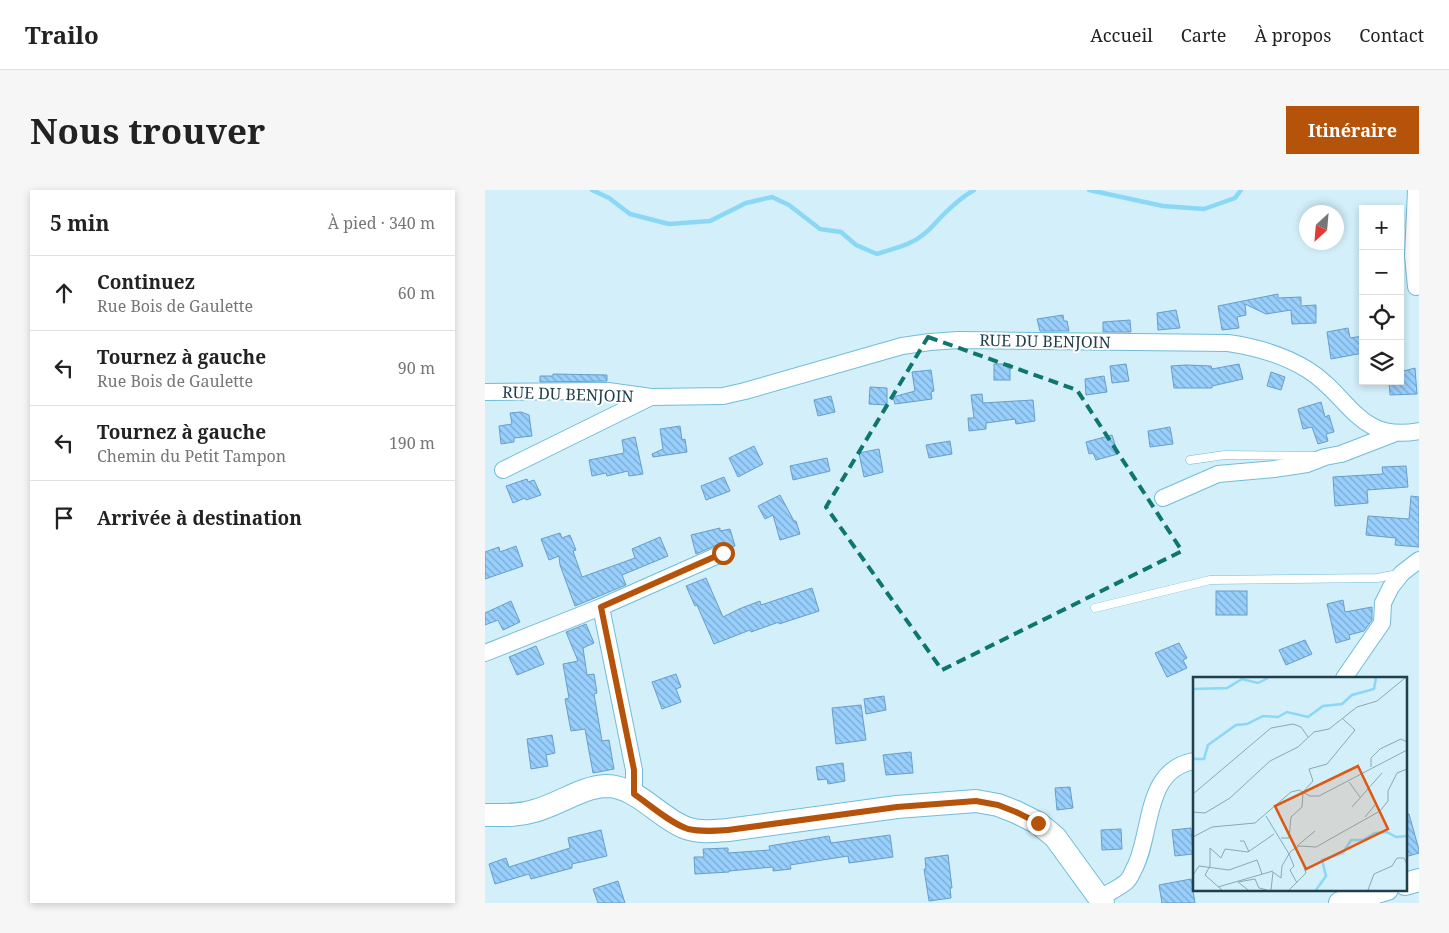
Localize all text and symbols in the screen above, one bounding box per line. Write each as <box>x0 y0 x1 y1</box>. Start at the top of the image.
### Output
text: Trailo <box>25 18 99 51</box>
text: Accueil <box>1090 23 1153 47</box>
text: Carte <box>1181 23 1226 47</box>
text: À propos <box>1254 23 1331 47</box>
text: Contact <box>1359 23 1424 47</box>
button: Itinéraire <box>1286 106 1419 154</box>
text: Nous trouver <box>30 107 265 154</box>
north arrow <box>1299 205 1344 250</box>
map controls <box>1359 205 1404 385</box>
button: + <box>1359 205 1404 250</box>
text: 5 min <box>50 209 109 237</box>
text: À pied · 340 m <box>328 212 435 234</box>
button: − <box>1359 250 1404 295</box>
text: Continuez <box>97 269 195 295</box>
icon: ahead <box>50 279 78 307</box>
text: 60 m <box>398 282 435 304</box>
text: Rue Bois de Gaulette <box>97 295 253 317</box>
button: locate <box>1359 295 1404 340</box>
street label: RUE DU BENJOIN <box>979 329 1111 353</box>
button: layers <box>1359 340 1404 385</box>
text: Tournez à gauche <box>97 344 266 370</box>
icon: left <box>50 354 78 382</box>
text: 90 m <box>398 357 435 379</box>
text: Rue Bois de Gaulette <box>97 370 253 392</box>
street label: RUE DU BENJOIN <box>502 381 634 407</box>
text: Tournez à gauche <box>97 419 266 445</box>
icon: left <box>50 429 78 457</box>
text: 190 m <box>389 432 435 454</box>
text: Chemin du Petit Tampon <box>97 445 286 467</box>
icon: arrive <box>50 504 78 532</box>
text: Arrivée à destination <box>97 505 302 531</box>
route start <box>712 542 735 565</box>
inset map <box>1193 677 1407 890</box>
route end <box>1027 812 1050 835</box>

